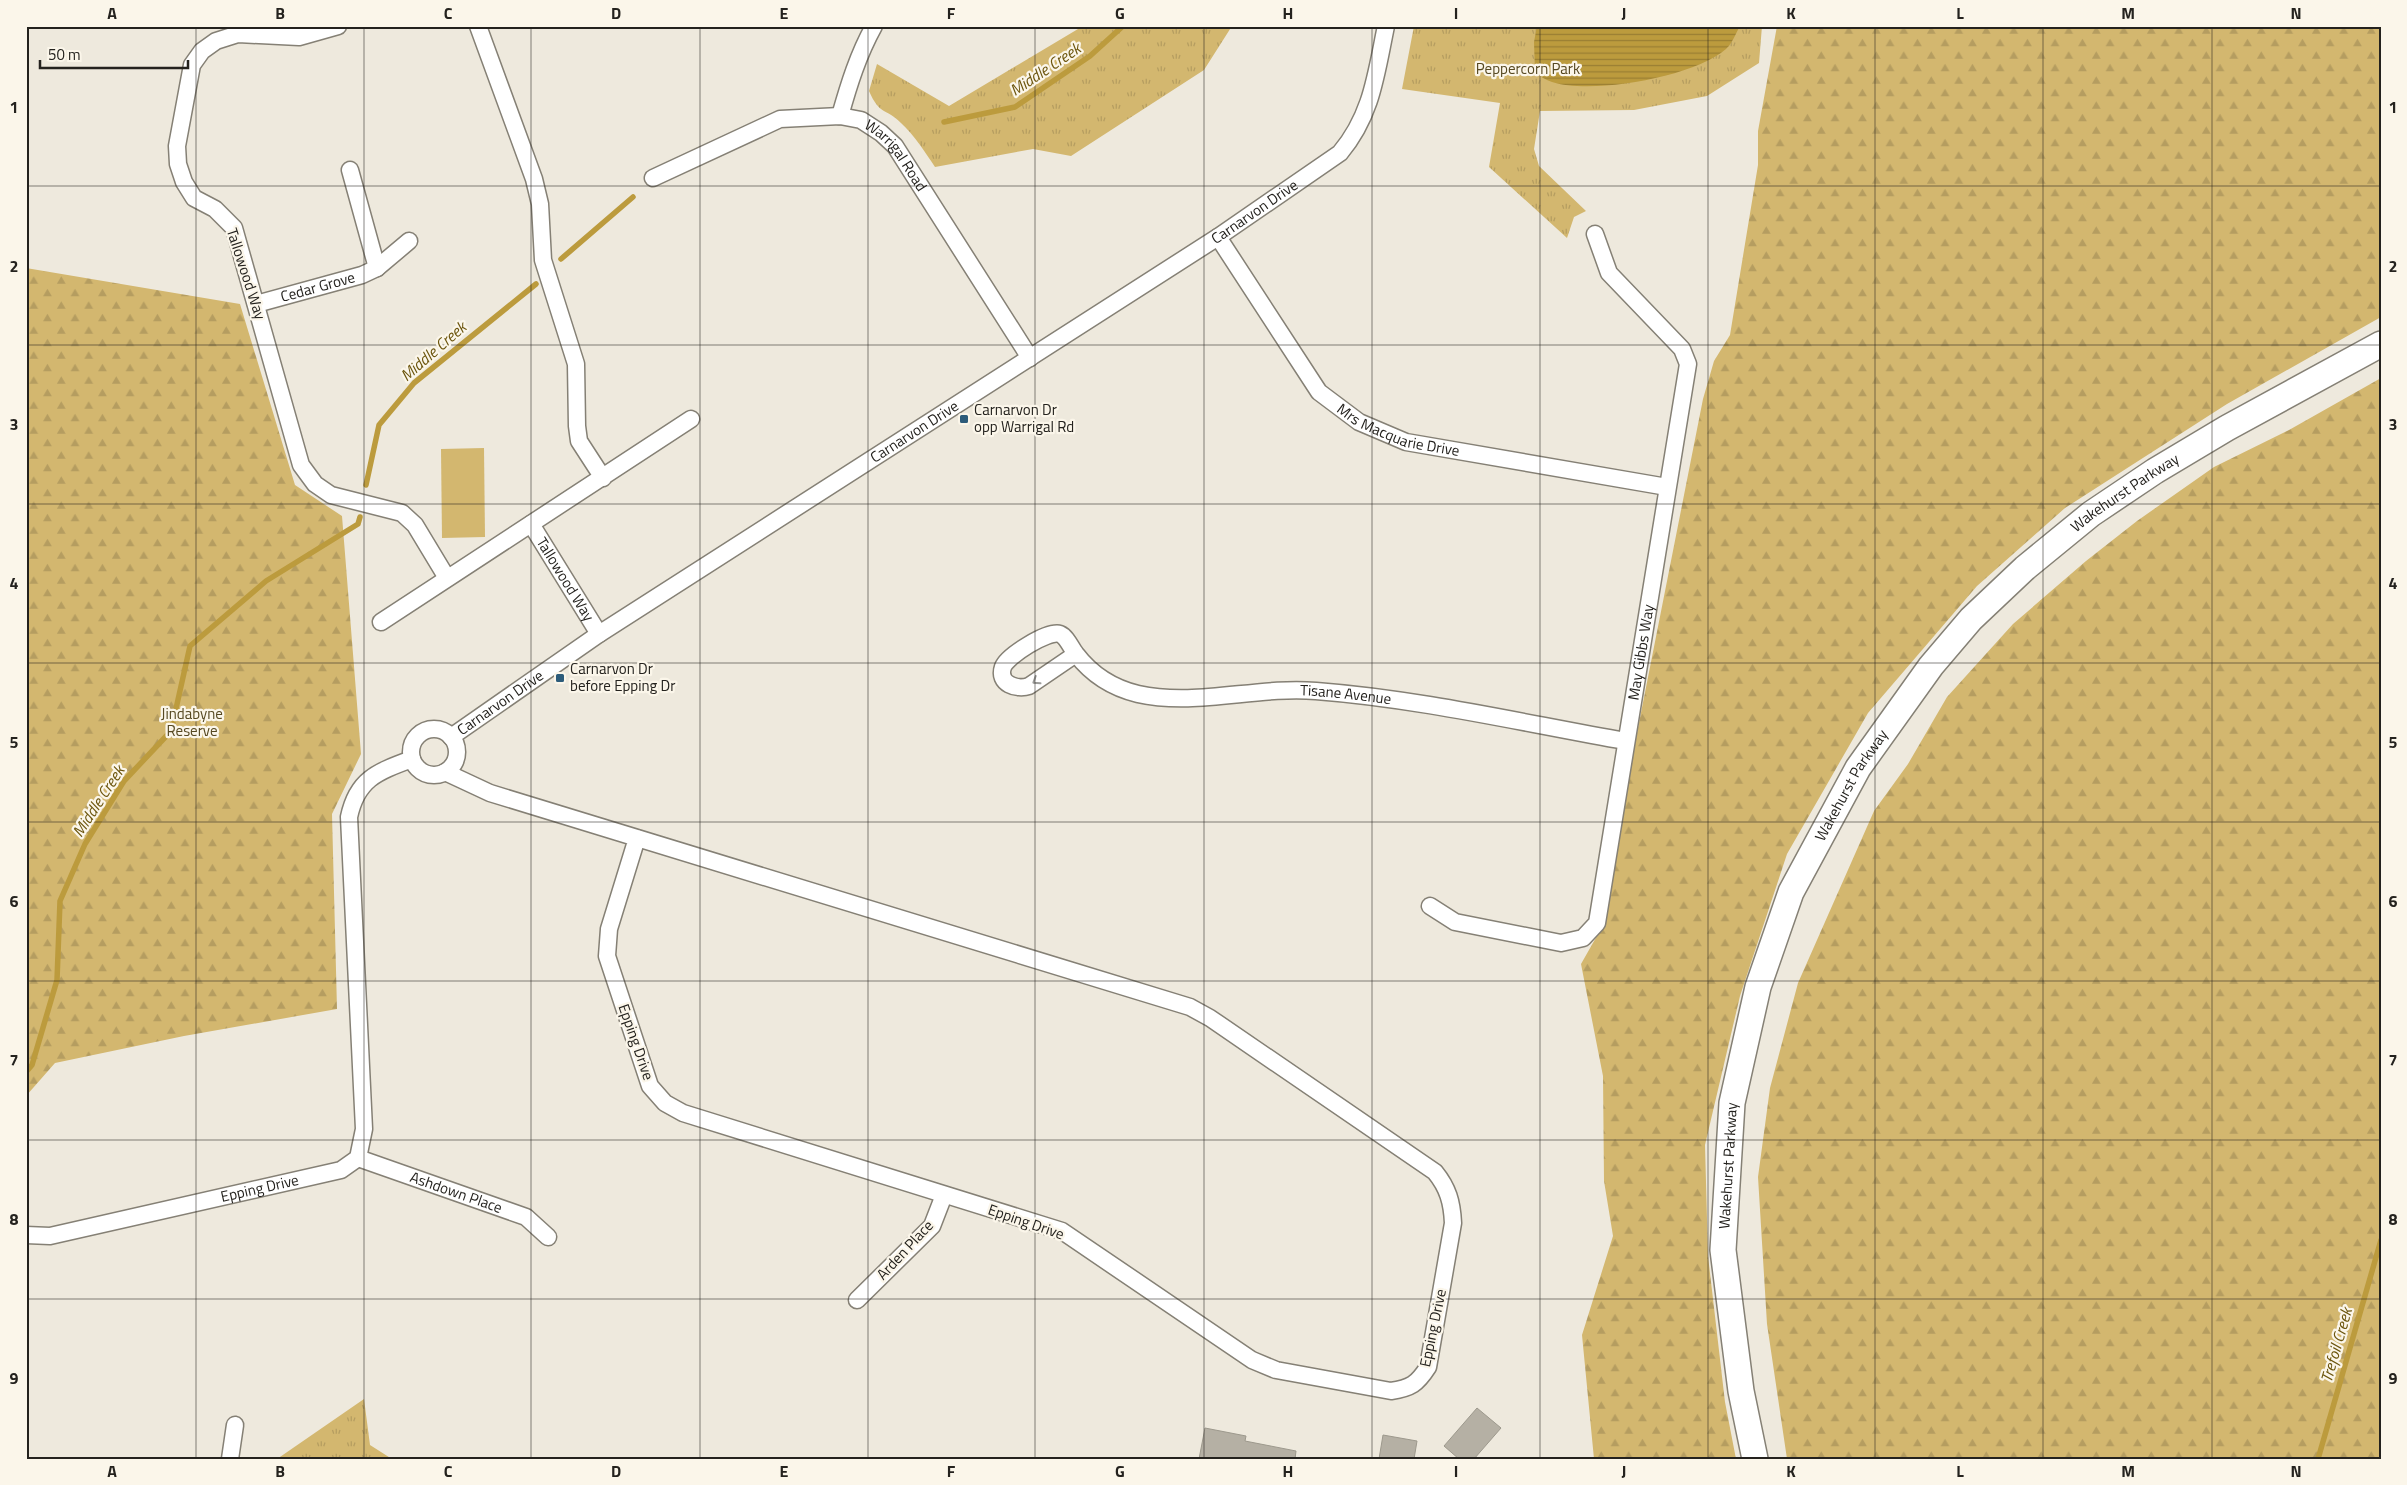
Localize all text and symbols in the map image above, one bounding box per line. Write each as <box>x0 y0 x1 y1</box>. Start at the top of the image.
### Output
text: A <box>107 1 117 25</box>
text: B <box>275 1 285 25</box>
text: C <box>444 1 453 25</box>
text: D <box>611 1 621 25</box>
text: E <box>780 1 789 25</box>
text: F <box>947 1 956 25</box>
text: G <box>1115 1 1125 25</box>
text: H <box>1283 1 1293 25</box>
text: I <box>1454 1 1458 25</box>
text: J <box>1622 1 1626 25</box>
text: K <box>1786 1 1796 25</box>
text: L <box>1956 1 1964 25</box>
text: M <box>2121 1 2135 25</box>
text: N <box>2290 1 2302 25</box>
water label: Middle Creek <box>1005 35 1087 102</box>
scale bar <box>40 38 188 70</box>
text: 50 m <box>48 43 81 66</box>
park label: Peppercorn Park <box>1476 57 1580 80</box>
text: 1 <box>10 95 18 119</box>
text: 1 <box>2389 95 2397 119</box>
street label: Warrigal Road <box>860 113 933 196</box>
street label: Carnarvon Drive <box>1206 173 1302 250</box>
street label: Tallowood Way <box>221 225 272 323</box>
text: 2 <box>10 254 18 278</box>
text: 2 <box>2389 254 2397 278</box>
street label: Cedar Grove <box>278 265 357 308</box>
water label: Middle Creek <box>395 314 473 387</box>
street label: Carnarvon Drive <box>865 394 963 468</box>
street label: Mrs Macquarie Drive <box>1332 397 1461 462</box>
place label: Carnarvon Dr opp Warrigal Rd <box>974 398 1074 438</box>
text: 3 <box>10 412 18 436</box>
text: 3 <box>2389 412 2397 436</box>
marker: Carnarvon Dr opp Warrigal Rd <box>958 413 970 425</box>
street label: Wakehurst Parkway <box>2065 447 2183 537</box>
street label: Tallowood Way <box>531 533 600 626</box>
text: 4 <box>10 571 19 595</box>
text: 4 <box>2389 571 2398 595</box>
street label: May Gibbs Way <box>1621 603 1660 702</box>
place label: Carnarvon Dr before Epping Dr <box>570 657 675 697</box>
street label: Carnarvon Drive <box>452 664 548 741</box>
marker: Carnarvon Dr before Epping Dr <box>554 672 566 684</box>
one-way arrow <box>1032 675 1041 685</box>
street label: Tisane Avenue <box>1300 678 1393 710</box>
park label: Jindabyne Reserve <box>161 702 223 742</box>
street label: Wakehurst Parkway <box>1809 724 1893 845</box>
text: 5 <box>10 730 19 754</box>
text: 5 <box>2389 730 2398 754</box>
water label: Middle Creek <box>66 759 131 841</box>
text: 6 <box>10 889 19 913</box>
text: 6 <box>2389 889 2398 913</box>
street label: Epping Drive <box>613 1001 660 1083</box>
text: 7 <box>10 1048 18 1072</box>
text: 7 <box>2389 1048 2397 1072</box>
street label: Wakehurst Parkway <box>1712 1102 1743 1230</box>
street label: Ashdown Place <box>407 1165 506 1219</box>
street label: Epping Drive <box>218 1168 301 1208</box>
street label: Epping Drive <box>985 1198 1067 1245</box>
text: 8 <box>10 1207 19 1231</box>
text: 8 <box>2389 1207 2398 1231</box>
street label: Arden Place <box>871 1214 939 1285</box>
street label: Epping Drive <box>1413 1287 1452 1369</box>
water label: Trefoil Creek <box>2314 1303 2359 1385</box>
text: 9 <box>10 1366 19 1390</box>
text: 9 <box>2389 1366 2398 1390</box>
text: A <box>107 1459 117 1483</box>
text: B <box>275 1459 285 1483</box>
text: C <box>444 1459 453 1483</box>
text: D <box>611 1459 621 1483</box>
text: E <box>780 1459 789 1483</box>
text: F <box>947 1459 956 1483</box>
text: G <box>1115 1459 1125 1483</box>
text: H <box>1283 1459 1293 1483</box>
text: I <box>1454 1459 1458 1483</box>
text: J <box>1622 1459 1626 1483</box>
text: K <box>1786 1459 1796 1483</box>
text: L <box>1956 1459 1964 1483</box>
text: M <box>2121 1459 2135 1483</box>
text: N <box>2290 1459 2302 1483</box>

